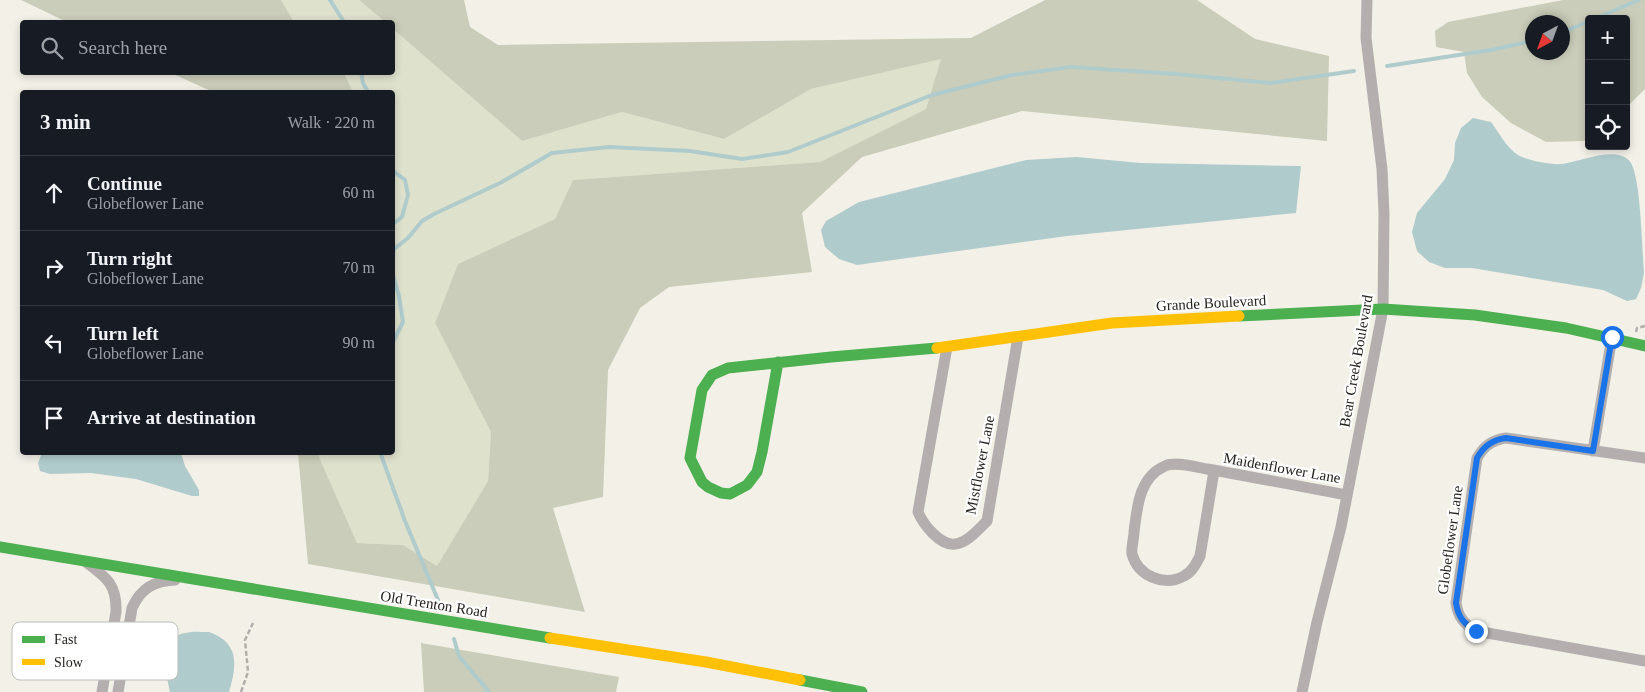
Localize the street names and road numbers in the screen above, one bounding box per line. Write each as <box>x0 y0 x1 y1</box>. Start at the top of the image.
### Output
street label: Grande Boulevard <box>1155 292 1267 314</box>
street label: Bear Creek Boulevard <box>1336 293 1376 428</box>
street label: Mistflower Lane <box>963 414 997 516</box>
street label: Maidenflower Lane <box>1222 450 1342 486</box>
street label: Globeflower Lane <box>1434 484 1466 595</box>
street label: Old Trenton Road <box>379 588 489 620</box>

